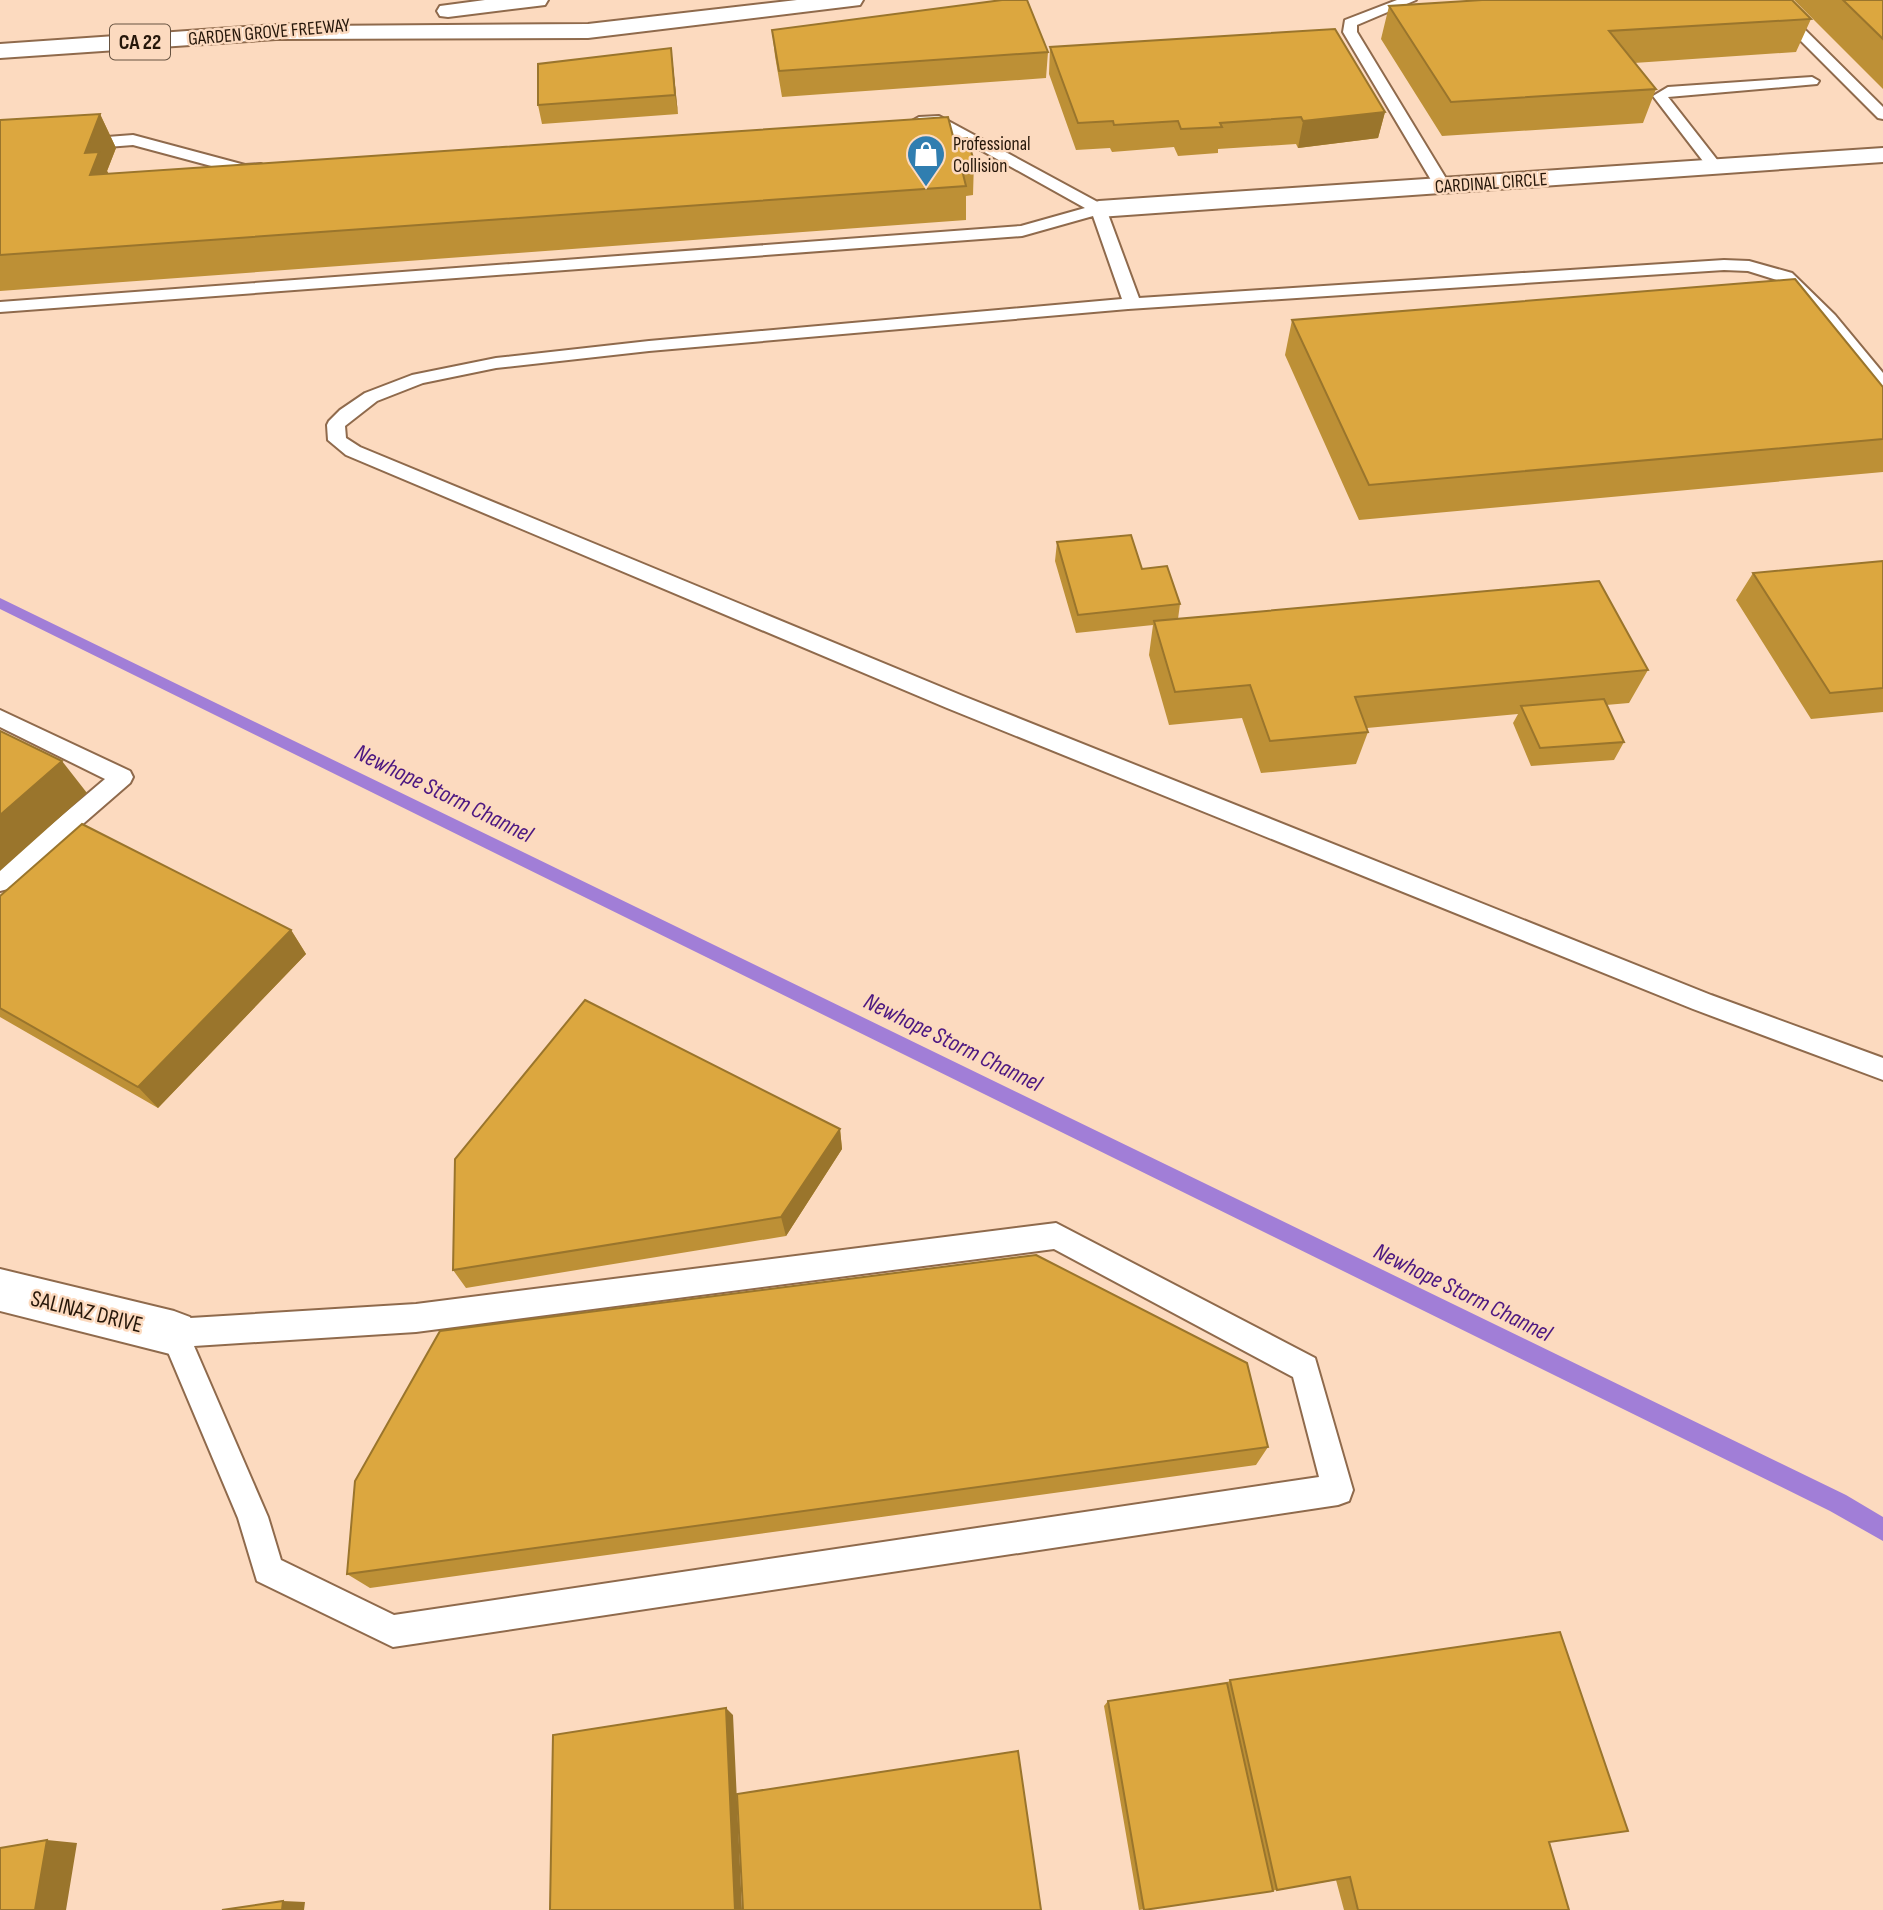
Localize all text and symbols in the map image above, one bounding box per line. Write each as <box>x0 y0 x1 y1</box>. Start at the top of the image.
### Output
street label: GARDEN GROVE FREEWAY <box>187 14 351 51</box>
road number: CA 22 <box>110 24 170 60</box>
shop icon: Professional Collision <box>905 133 947 188</box>
place label: Professional Collision <box>953 133 1031 178</box>
street label: CARDINAL CIRCLE <box>1434 168 1548 199</box>
water label: Newhope Storm Channel <box>350 738 538 849</box>
water label: Newhope Storm Channel <box>859 987 1047 1098</box>
water label: Newhope Storm Channel <box>1369 1237 1557 1348</box>
street label: SALINAZ DRIVE <box>28 1285 146 1339</box>

